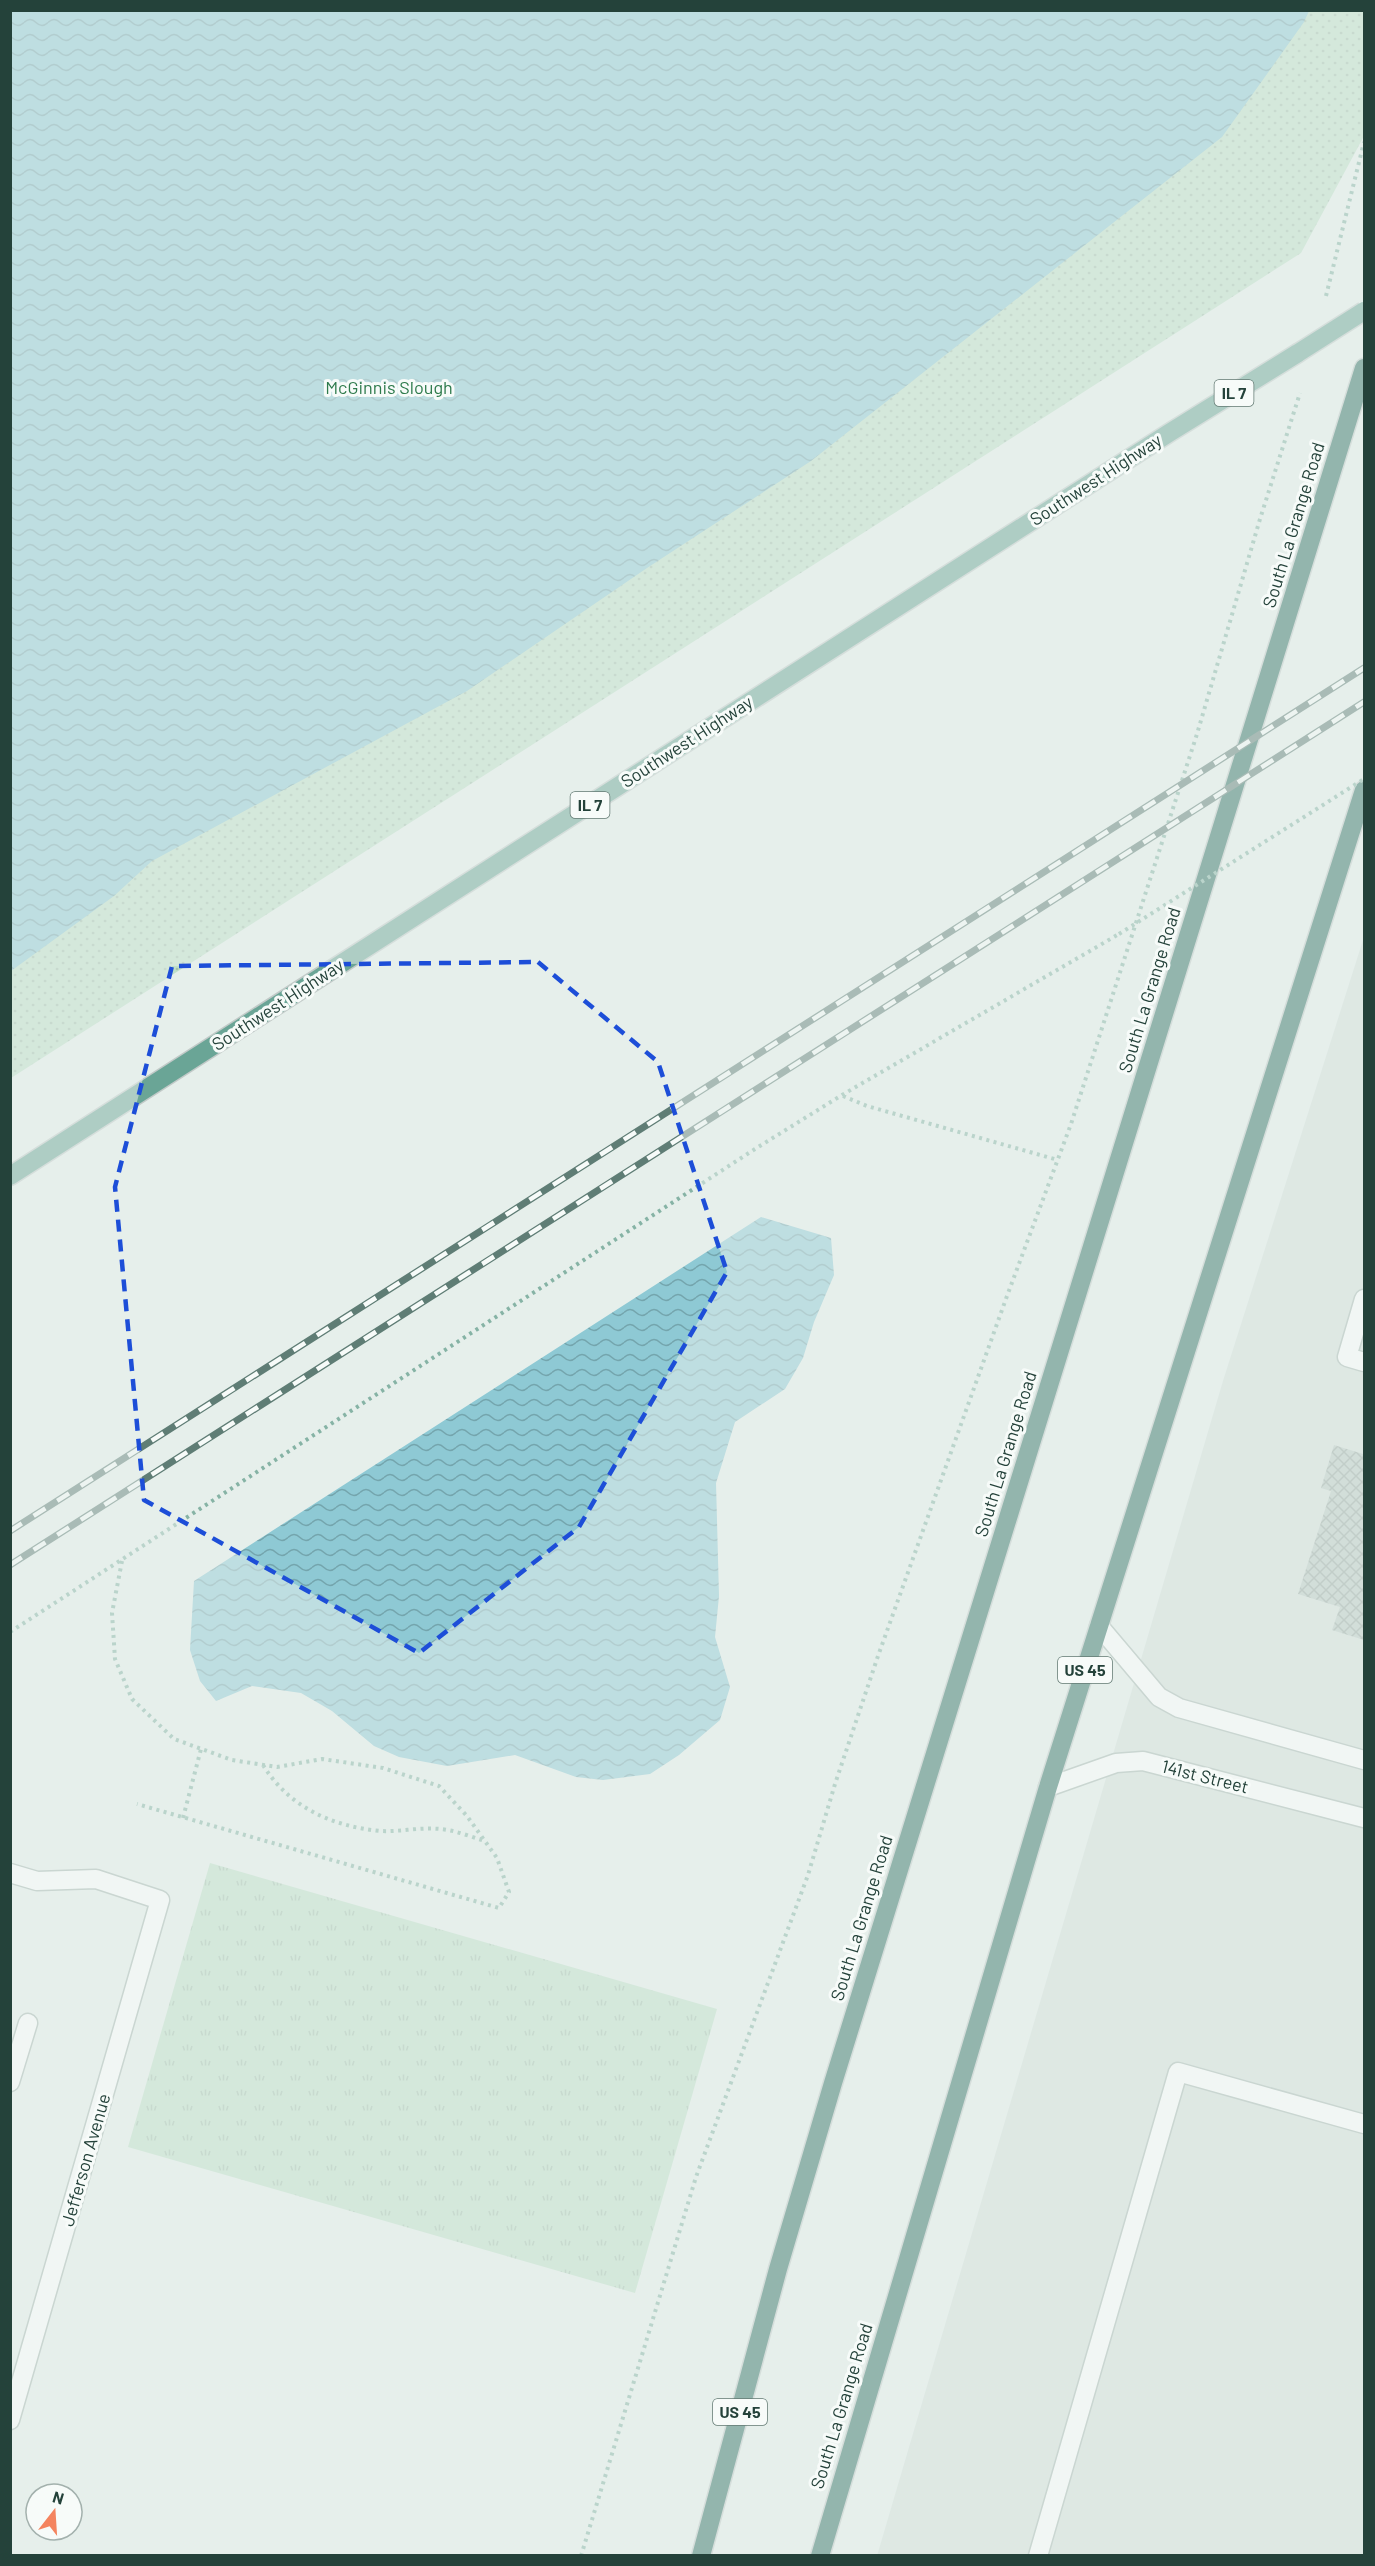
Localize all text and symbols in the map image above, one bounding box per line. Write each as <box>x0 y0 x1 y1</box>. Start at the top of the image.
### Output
park label: McGinnis Slough <box>325 376 453 398</box>
road number: IL 7 <box>1214 380 1254 406</box>
street label: Southwest Highway <box>1025 428 1165 530</box>
street label: South La Grange Road <box>1257 439 1329 610</box>
street label: Southwest Highway <box>616 690 756 792</box>
road number: IL 7 <box>570 792 610 818</box>
street label: South La Grange Road <box>1113 904 1185 1075</box>
street label: Southwest Highway <box>207 953 347 1055</box>
street label: South La Grange Road <box>969 1368 1041 1539</box>
road number: US 45 <box>1058 1657 1112 1683</box>
street label: 141st Street <box>1160 1755 1251 1797</box>
street label: South La Grange Road <box>825 1832 897 2003</box>
street label: Jefferson Avenue <box>56 2091 114 2229</box>
street label: South La Grange Road <box>805 2320 877 2491</box>
road number: US 45 <box>713 2399 767 2425</box>
north arrow <box>24 2482 84 2542</box>
text: N <box>51 2487 66 2508</box>

